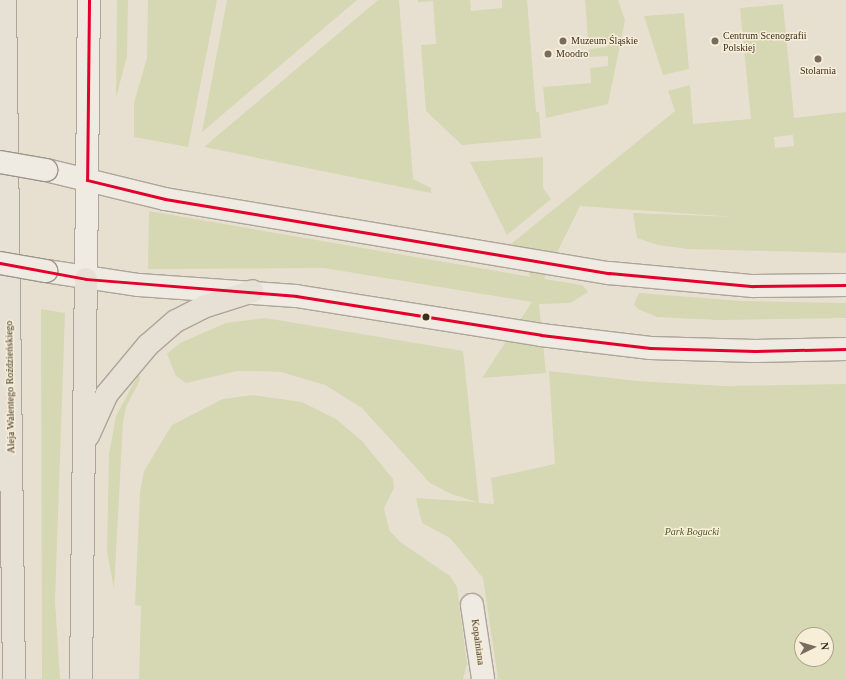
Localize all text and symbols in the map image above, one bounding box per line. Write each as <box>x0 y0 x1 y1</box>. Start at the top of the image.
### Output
place label: Centrum Scenografii Polskiej <box>723 29 807 52</box>
place label: Muzeum Śląskie <box>571 35 638 47</box>
marker: Muzeum Śląskie <box>558 36 568 46</box>
marker: Centrum Scenografii Polskiej <box>710 36 720 46</box>
place label: Moodro <box>556 48 588 60</box>
marker: Moodro <box>543 49 553 59</box>
marker: Stolarnia <box>813 54 823 64</box>
place label: Stolarnia <box>800 65 836 77</box>
unlabelled marker <box>421 312 431 322</box>
street label: Aleja Walentego Roździeńskiego <box>3 320 17 454</box>
park label: Park Bogucki <box>665 526 719 538</box>
street label: Kopalniana <box>469 618 487 666</box>
north arrow <box>794 627 834 667</box>
text: N <box>819 642 831 651</box>

